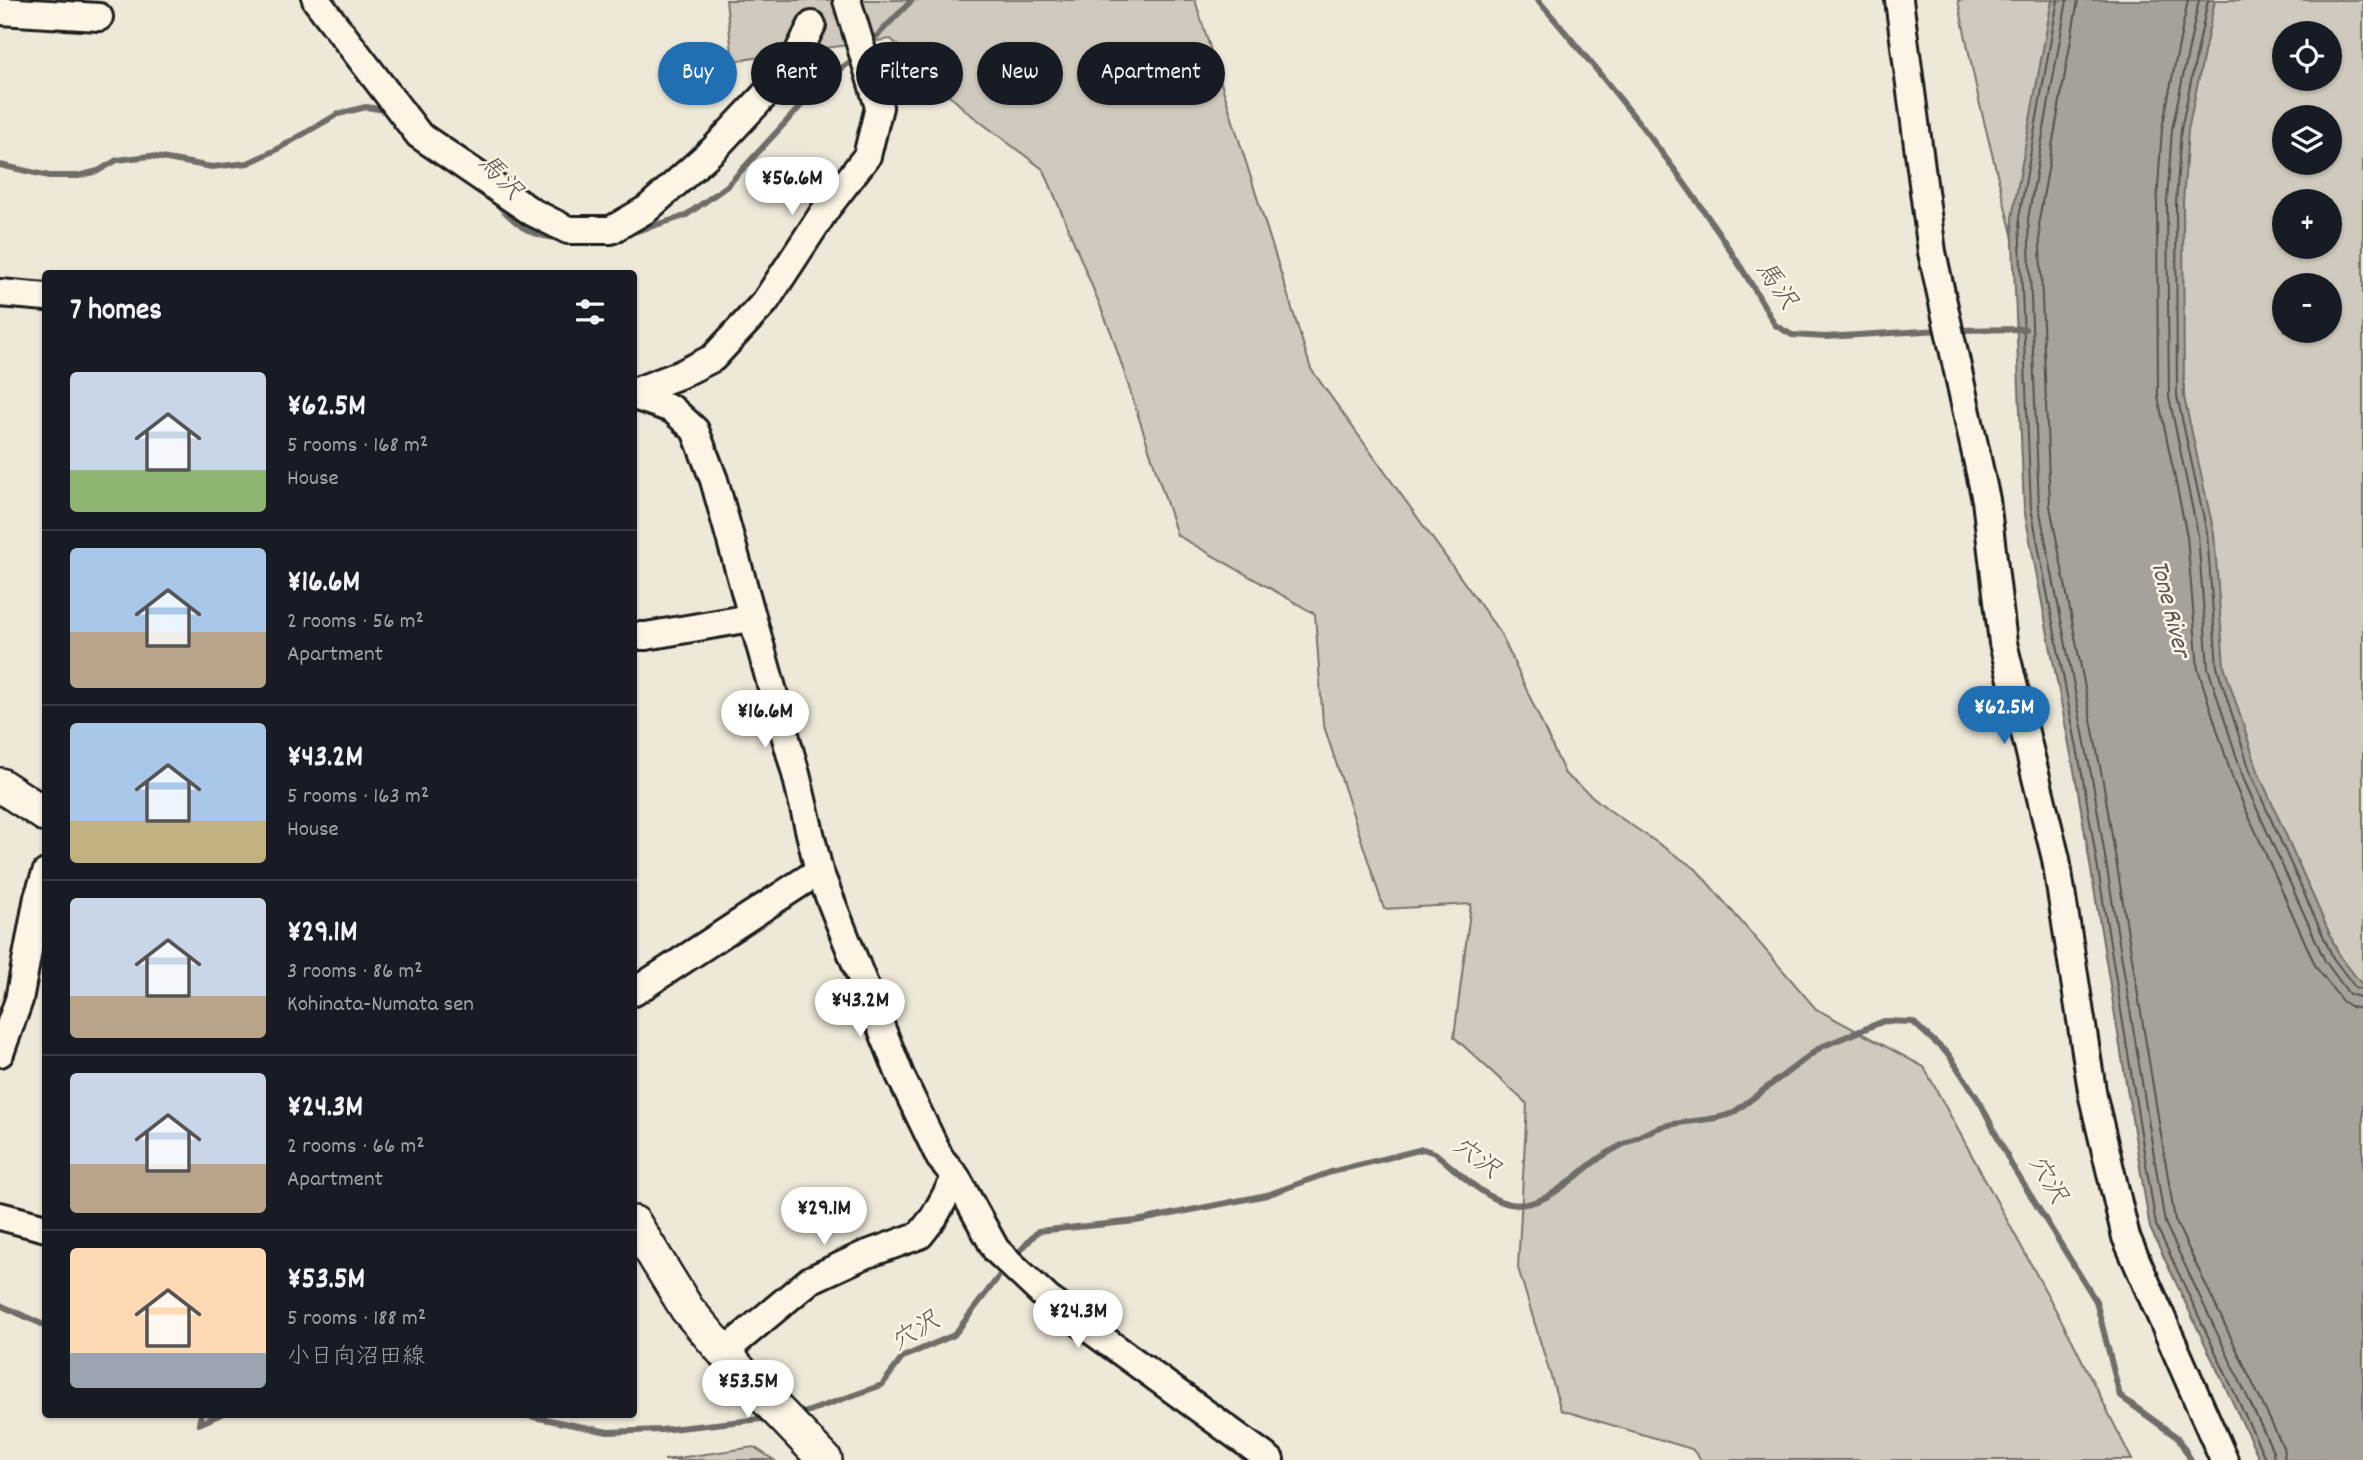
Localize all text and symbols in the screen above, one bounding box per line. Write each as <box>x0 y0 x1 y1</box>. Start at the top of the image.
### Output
map controls <box>2272 21 2342 343</box>
button: locate <box>2272 21 2342 91</box>
chip: Buy <box>658 42 737 105</box>
chip: Rent <box>751 42 842 105</box>
chip: Filters <box>856 42 963 105</box>
chip: New <box>977 42 1063 105</box>
chip: Apartment <box>1077 42 1225 105</box>
button: layers <box>2272 105 2342 175</box>
water label: 馬沢 <box>468 146 531 210</box>
pin: ¥56.6M <box>735 158 849 217</box>
text: ¥56.6M <box>761 163 823 196</box>
button: + <box>2272 189 2342 259</box>
water label: 馬沢 <box>1745 254 1806 319</box>
button: − <box>2272 273 2342 343</box>
text: 7 homes <box>70 291 162 334</box>
icon: filters <box>571 293 609 331</box>
text: ¥62.5M <box>287 387 366 430</box>
icon: home <box>126 400 210 484</box>
text: 5 rooms · 168 m² <box>287 430 428 463</box>
text: House <box>287 463 339 496</box>
water label: Tone River <box>2139 557 2200 664</box>
text: ¥16.6M <box>287 563 360 606</box>
icon: home <box>126 576 210 660</box>
text: 2 rooms · 56 m² <box>287 606 424 639</box>
text: Apartment <box>287 639 383 672</box>
pin: ¥62.5M <box>1947 686 2061 746</box>
pin: ¥16.6M <box>708 690 822 750</box>
text: ¥62.5M <box>1974 692 2034 725</box>
text: ¥16.6M <box>737 696 793 729</box>
text: ¥43.2M <box>287 738 363 781</box>
icon: home <box>126 751 210 835</box>
text: 5 rooms · 163 m² <box>287 781 429 814</box>
text: House <box>287 814 339 847</box>
text: ¥29.1M <box>287 913 358 956</box>
icon: home <box>126 926 210 1010</box>
text: 3 rooms · 86 m² <box>287 956 423 989</box>
pin: ¥43.2M <box>803 979 917 1039</box>
text: ¥43.2M <box>831 985 889 1018</box>
text: Kohinata-Numata sen <box>287 989 474 1022</box>
text: ¥24.3M <box>287 1088 363 1131</box>
icon: home <box>126 1101 210 1185</box>
water label: 穴沢 <box>1443 1129 1508 1190</box>
text: 2 rooms · 66 m² <box>287 1131 425 1164</box>
water label: 穴沢 <box>2017 1148 2076 1213</box>
text: Apartment <box>287 1164 383 1197</box>
pin: ¥29.1M <box>767 1188 881 1247</box>
text: ¥29.1M <box>797 1193 851 1226</box>
text: ¥53.5M <box>287 1260 365 1303</box>
icon: home <box>126 1276 210 1360</box>
pin: ¥24.3M <box>1021 1290 1135 1350</box>
text: ¥24.3M <box>1049 1296 1107 1329</box>
text: 5 rooms · 188 m² <box>287 1303 426 1336</box>
water label: 穴沢 <box>884 1303 949 1362</box>
text: 小日向沼田線 <box>287 1342 425 1375</box>
pin: ¥53.5M <box>691 1360 805 1420</box>
text: ¥53.5M <box>718 1366 778 1399</box>

